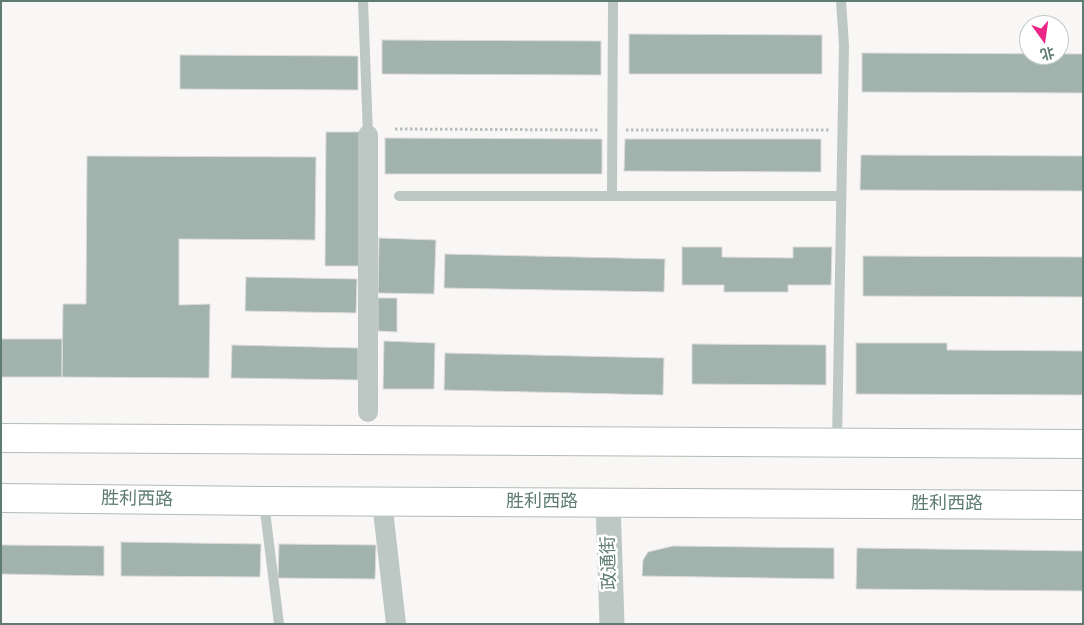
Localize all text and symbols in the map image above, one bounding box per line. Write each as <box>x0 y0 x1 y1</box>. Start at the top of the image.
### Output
north arrow <box>1019 15 1069 65</box>
text: 北 <box>1038 42 1057 65</box>
street label: 胜利西路 <box>101 489 173 511</box>
street label: 胜利西路 <box>506 492 578 514</box>
street label: 胜利西路 <box>911 494 983 516</box>
street label: 政通街 <box>598 536 622 590</box>

